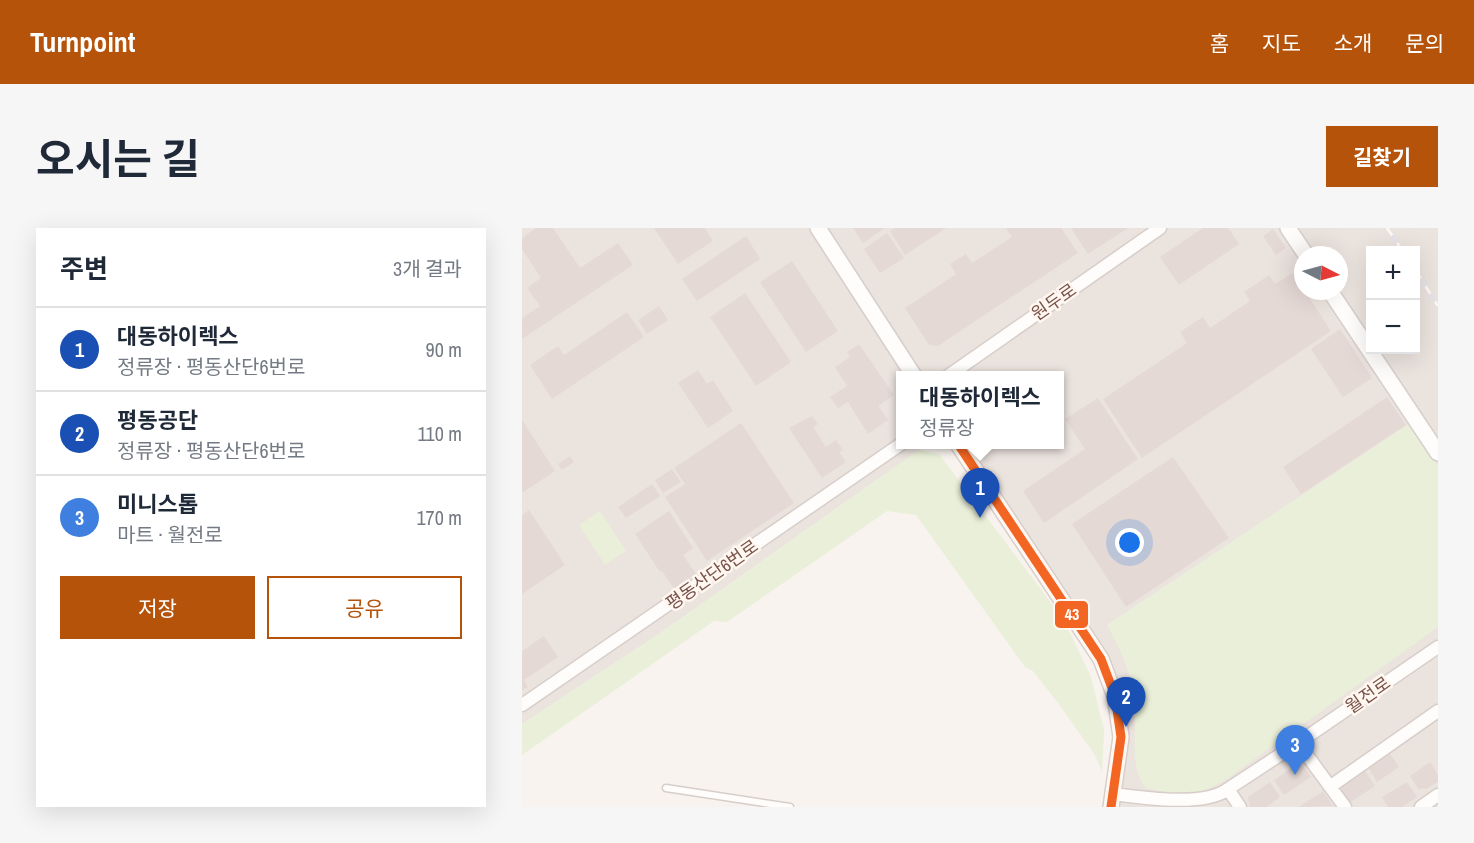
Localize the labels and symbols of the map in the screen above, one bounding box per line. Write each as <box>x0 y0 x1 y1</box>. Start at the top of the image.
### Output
north arrow <box>1294 246 1348 300</box>
street label: 원두로 <box>1026 277 1081 326</box>
pin: 1 <box>960 468 1000 518</box>
your location <box>1115 528 1144 557</box>
street label: 평동산단6번로 <box>660 533 763 616</box>
line badge: 43 <box>1054 600 1089 629</box>
text: 43 <box>1065 603 1079 625</box>
street label: 월전로 <box>1340 670 1395 719</box>
pin: 2 <box>1106 678 1146 727</box>
pin: 3 <box>1276 726 1314 775</box>

